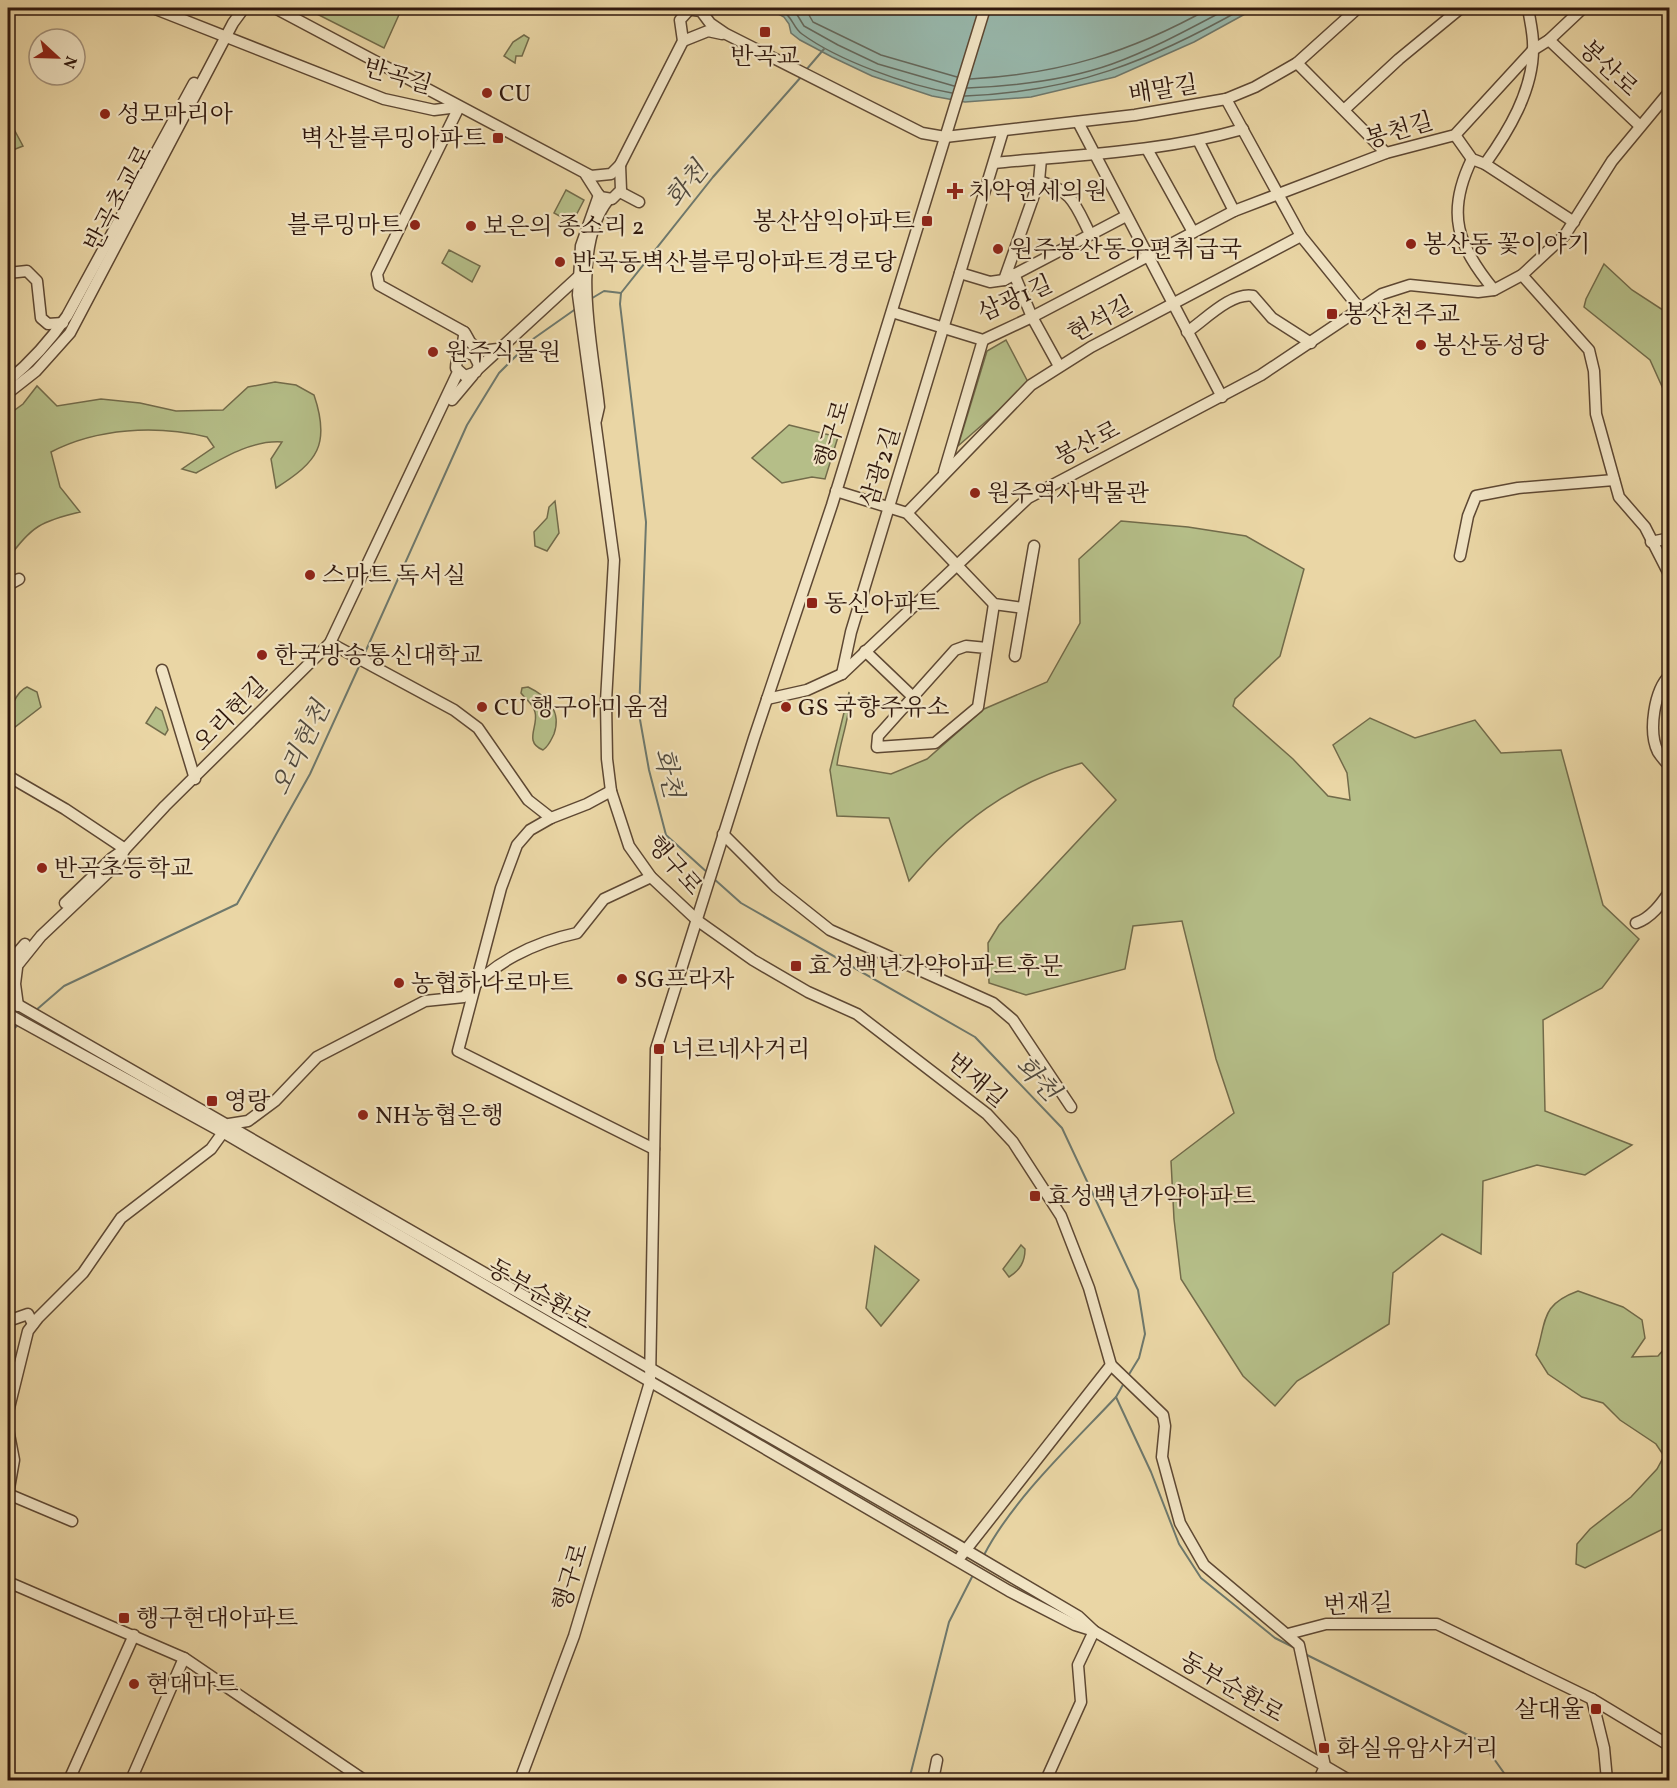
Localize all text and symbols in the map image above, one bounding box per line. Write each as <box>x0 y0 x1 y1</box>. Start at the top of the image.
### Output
marker: 반곡교 <box>758 25 772 39</box>
north arrow <box>27 27 87 87</box>
street label: 봉산로 <box>1571 33 1645 106</box>
place label: 반곡교 <box>730 41 800 75</box>
text: N <box>57 52 81 72</box>
street label: 반곡길 <box>359 52 436 104</box>
street label: 배말길 <box>1126 69 1200 113</box>
place label: CU <box>499 78 531 112</box>
marker: CU <box>480 86 494 100</box>
place label: 성모마리아 <box>117 99 233 133</box>
street label: 봉천길 <box>1361 105 1438 158</box>
marker: 성모마리아 <box>98 107 112 121</box>
place label: 벽산블루밍아파트 <box>301 123 486 157</box>
marker: 벽산블루밍아파트 <box>491 131 505 145</box>
street label: 반곡초교로 <box>78 140 162 258</box>
water label: 화천 <box>658 153 719 216</box>
place label: 치악연세의원 <box>968 176 1107 210</box>
marker: 치악연세의원 <box>946 182 964 200</box>
place label: 봉산삼익아파트 <box>753 206 915 240</box>
place label: 블루밍마트 <box>287 210 403 244</box>
place label: 보은의 종소리 2 <box>483 211 645 245</box>
marker: 봉산삼익아파트 <box>920 214 934 228</box>
marker: 블루밍마트 <box>408 218 422 232</box>
marker: 보은의 종소리 2 <box>464 219 478 233</box>
place label: 봉산동 꽃이야기 <box>1423 229 1590 263</box>
place label: 원주봉산동우편취급국 <box>1010 234 1242 268</box>
marker: 봉산동 꽃이야기 <box>1404 237 1418 251</box>
marker: 원주봉산동우편취급국 <box>991 242 1005 256</box>
place label: 반곡동벽산블루밍아파트경로당 <box>572 247 897 281</box>
marker: 반곡동벽산블루밍아파트경로당 <box>553 255 567 269</box>
street label: 삼광1길 <box>973 268 1059 331</box>
street label: 현석길 <box>1062 289 1140 352</box>
place label: 봉산천주교 <box>1344 299 1460 333</box>
marker: 봉산천주교 <box>1325 307 1339 321</box>
place label: 봉산동성당 <box>1433 330 1550 364</box>
place label: 원주식물원 <box>445 337 561 371</box>
marker: 봉산동성당 <box>1414 338 1428 352</box>
marker: 원주식물원 <box>426 345 440 359</box>
street label: 행구로 <box>807 396 860 473</box>
street label: 봉산로 <box>1049 414 1127 476</box>
street label: 삼광2길 <box>854 423 910 512</box>
place label: 원주역사박물관 <box>987 478 1149 512</box>
marker: 원주역사박물관 <box>968 486 982 500</box>
place label: 스마트 독서실 <box>322 560 466 594</box>
marker: 스마트 독서실 <box>303 568 317 582</box>
place label: 동신아파트 <box>824 588 940 622</box>
marker: 동신아파트 <box>805 596 819 610</box>
place label: 한국방송통신대학교 <box>274 640 483 674</box>
marker: 한국방송통신대학교 <box>255 648 269 662</box>
street label: 오리현길 <box>187 671 276 760</box>
place label: CU 행구아미움점 <box>494 692 670 726</box>
place label: GS 국향주유소 <box>798 692 950 726</box>
water label: 오리현천 <box>264 694 341 802</box>
marker: CU 행구아미움점 <box>475 700 489 714</box>
marker: GS 국향주유소 <box>779 700 793 714</box>
water label: 화천 <box>644 745 691 804</box>
street label: 행구로 <box>638 829 709 904</box>
place label: 반곡초등학교 <box>54 853 193 887</box>
marker: 반곡초등학교 <box>35 861 49 875</box>
place label: 효성백년가약아파트후문 <box>808 951 1063 985</box>
marker: 효성백년가약아파트후문 <box>789 959 803 973</box>
place label: SG프라자 <box>634 964 734 998</box>
place label: 농협하나로마트 <box>411 968 573 1002</box>
marker: SG프라자 <box>615 972 629 986</box>
marker: 농협하나로마트 <box>392 976 406 990</box>
place label: 너르네사거리 <box>671 1034 810 1068</box>
marker: 너르네사거리 <box>652 1042 666 1056</box>
street label: 번재길 <box>938 1046 1013 1117</box>
water label: 화천 <box>1006 1049 1068 1111</box>
place label: 영랑 <box>224 1086 271 1120</box>
marker: 영랑 <box>205 1094 219 1108</box>
place label: NH농협은행 <box>375 1100 504 1134</box>
marker: NH농협은행 <box>356 1108 370 1122</box>
place label: 효성백년가약아파트 <box>1047 1181 1256 1215</box>
marker: 효성백년가약아파트 <box>1028 1189 1042 1203</box>
street label: 동부순환로 <box>480 1252 598 1339</box>
street label: 행구로 <box>545 1539 598 1616</box>
street label: 번재길 <box>1322 1587 1394 1625</box>
place label: 행구현대아파트 <box>136 1603 298 1637</box>
marker: 행구현대아파트 <box>117 1611 131 1625</box>
street label: 동부순환로 <box>1172 1645 1290 1732</box>
place label: 현대마트 <box>146 1669 239 1703</box>
marker: 현대마트 <box>127 1677 141 1691</box>
place label: 살대울 <box>1514 1694 1584 1728</box>
marker: 살대울 <box>1589 1702 1603 1716</box>
place label: 화실유암사거리 <box>1336 1733 1498 1767</box>
marker: 화실유암사거리 <box>1317 1741 1331 1755</box>

